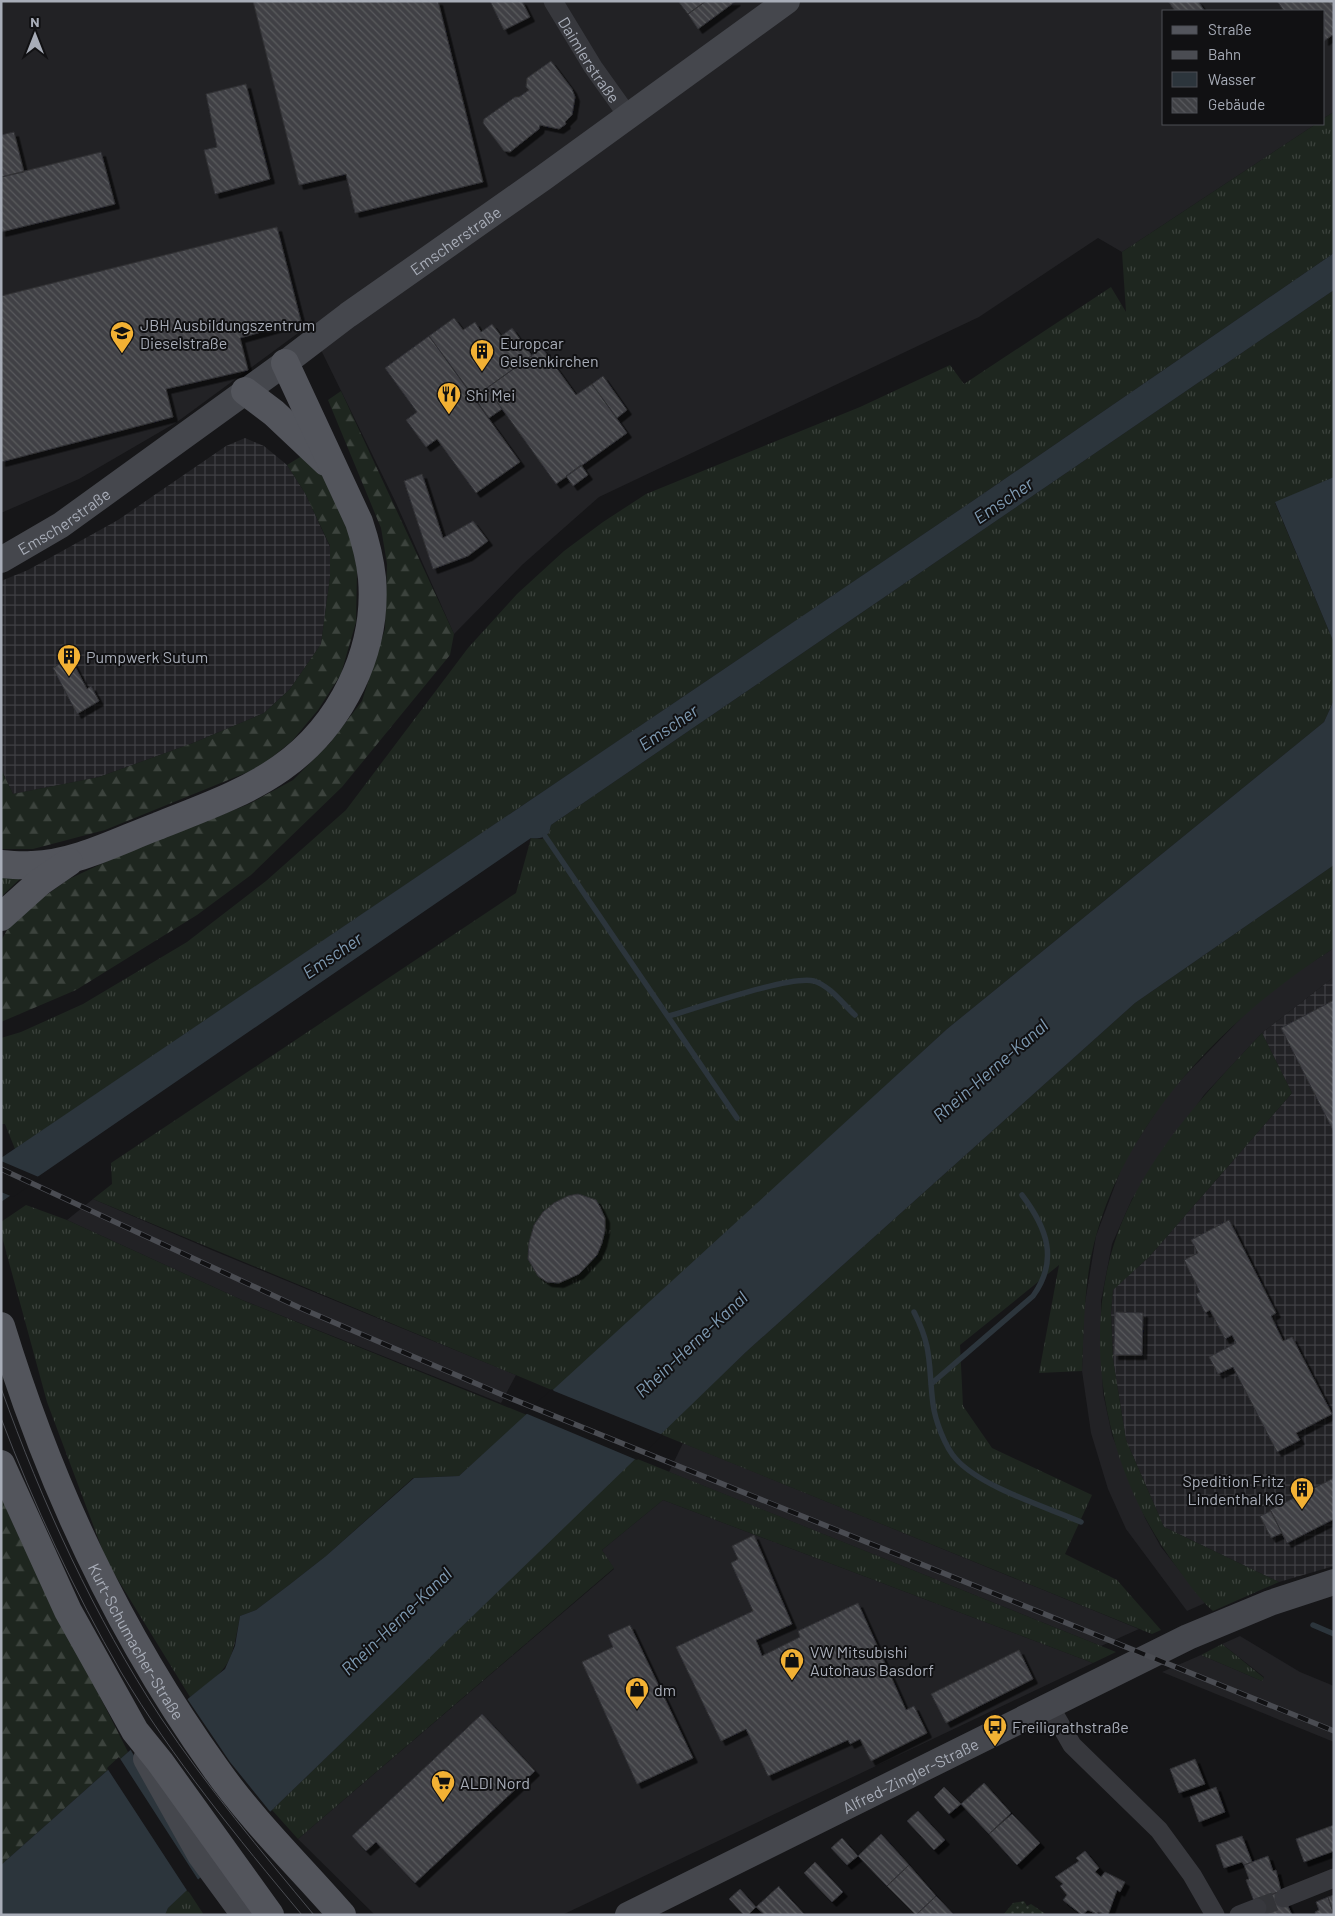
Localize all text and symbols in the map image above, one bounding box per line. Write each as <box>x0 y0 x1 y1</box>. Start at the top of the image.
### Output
north arrow <box>10 10 60 60</box>
legend <box>1162 10 1325 125</box>
text: N <box>30 13 40 30</box>
street label: Daimlerstraße <box>555 13 625 106</box>
text: Straße <box>1208 20 1252 38</box>
text: Bahn <box>1208 45 1241 63</box>
text: Wasser <box>1208 70 1256 88</box>
text: Gebäude <box>1208 95 1265 113</box>
street label: Emscherstraße <box>406 201 504 278</box>
place label: JBH Ausbildungszentrum Dieselstraße <box>140 315 315 352</box>
school or university icon: JBH Ausbildungszentrum Dieselstraße <box>109 320 135 354</box>
place label: Europcar Gelsenkirchen <box>500 333 599 370</box>
building icon: Europcar Gelsenkirchen <box>469 338 495 372</box>
restaurant icon: Shi Mei <box>436 381 462 415</box>
place label: Shi Mei <box>466 385 515 404</box>
water label: Emscher <box>969 472 1038 528</box>
street label: Emscherstraße <box>14 483 113 558</box>
building icon: Pumpwerk Sutum <box>56 643 82 677</box>
place label: Pumpwerk Sutum <box>86 647 208 666</box>
water label: Emscher <box>634 699 703 755</box>
water label: Emscher <box>298 927 367 983</box>
water label: Rhein-Herne-Kanal <box>928 1014 1052 1126</box>
water label: Rhein-Herne-Kanal <box>630 1286 752 1402</box>
place label: Spedition Fritz Lindenthal KG <box>1182 1471 1284 1508</box>
building icon: Spedition Fritz Lindenthal KG <box>1289 1476 1315 1510</box>
street label: Kurt-Schumacher-Straße <box>85 1560 189 1723</box>
water label: Rhein-Herne-Kanal <box>336 1563 456 1679</box>
place label: VW Mitsubishi Autohaus Basdorf <box>810 1642 934 1679</box>
shop icon: VW Mitsubishi Autohaus Basdorf <box>779 1647 805 1681</box>
shop icon: dm <box>624 1676 650 1710</box>
place label: dm <box>654 1680 676 1699</box>
bus stop icon: Freiligrathstraße <box>982 1713 1008 1747</box>
place label: Freiligrathstraße <box>1012 1717 1129 1736</box>
street label: Alfred-Zingler-Straße <box>839 1733 981 1817</box>
supermarket icon: ALDI Nord <box>430 1769 456 1803</box>
place label: ALDI Nord <box>460 1773 530 1792</box>

